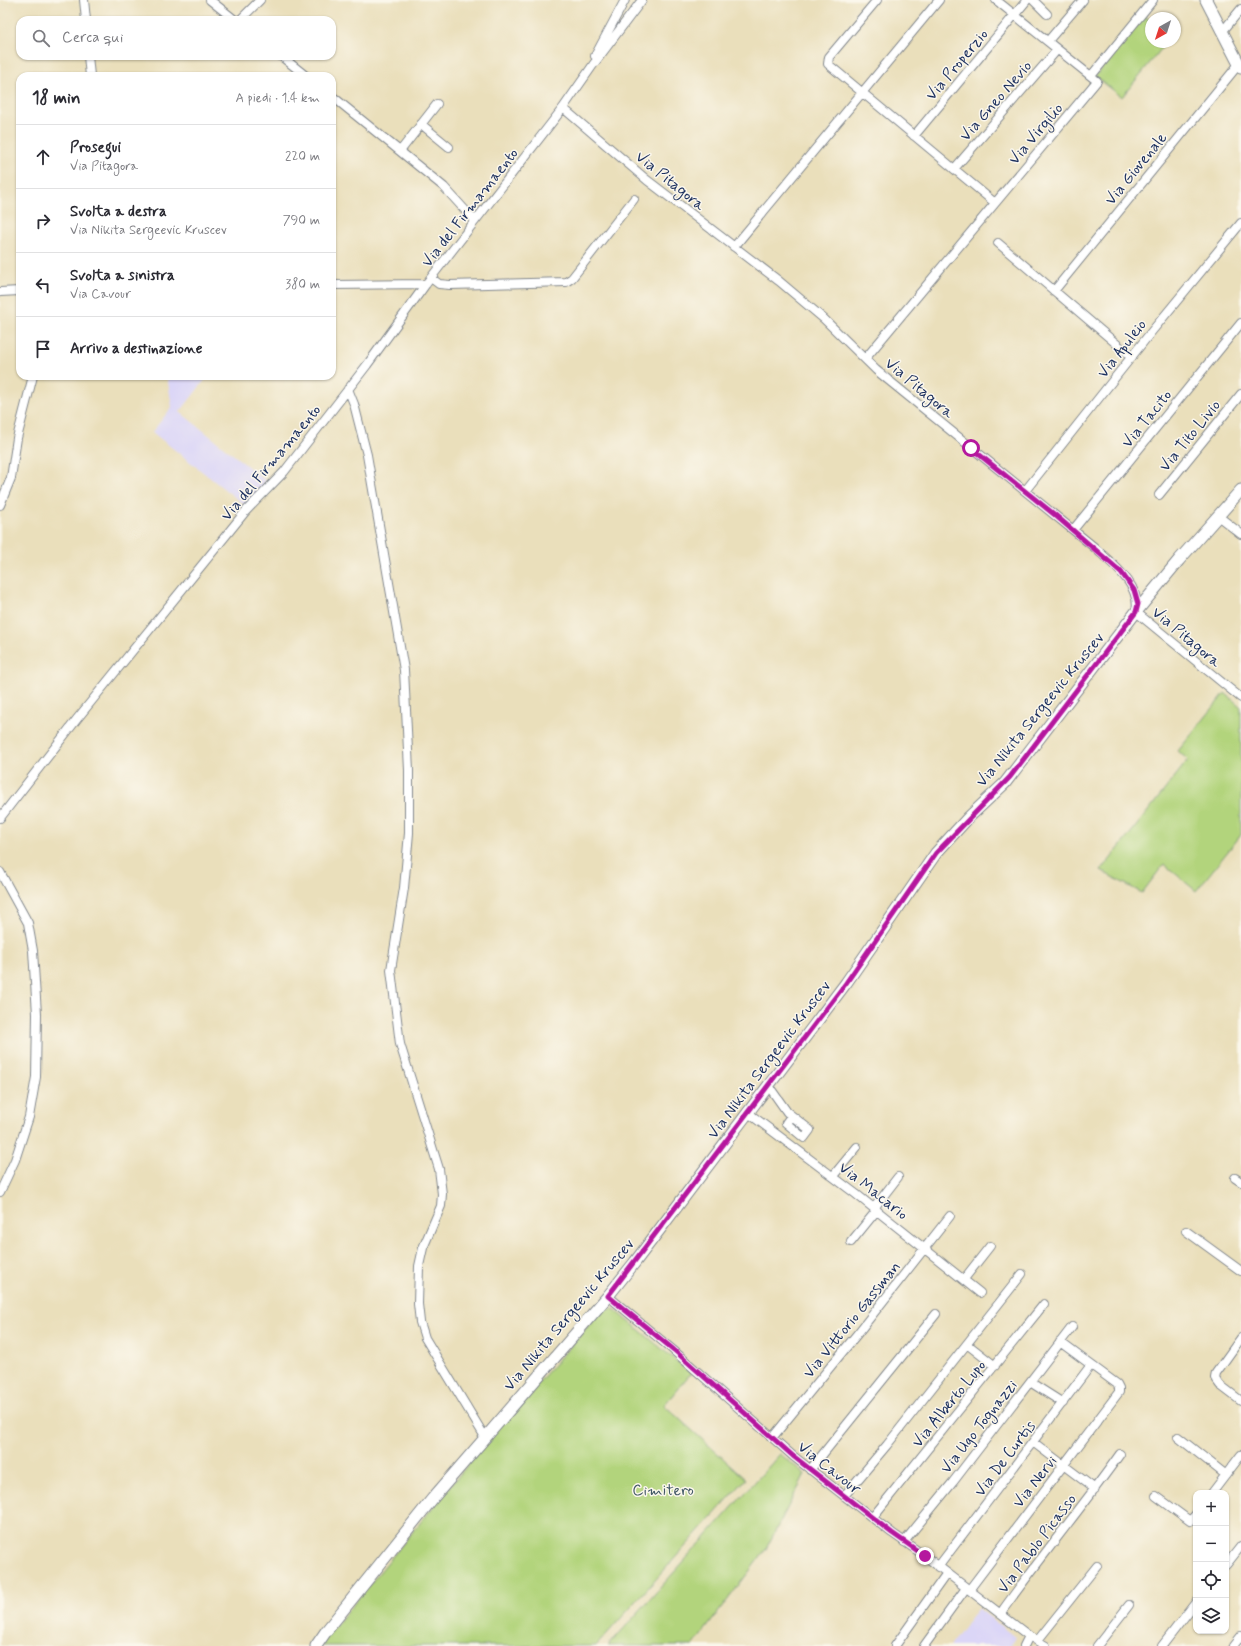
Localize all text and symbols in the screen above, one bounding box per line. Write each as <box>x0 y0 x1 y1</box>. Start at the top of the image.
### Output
north arrow <box>1145 12 1181 48</box>
search box <box>16 16 336 60</box>
street label: Via Properzio <box>921 25 993 105</box>
icon: search <box>30 27 52 49</box>
text: Cerca qui <box>62 28 123 48</box>
street label: Via Gneo Nevio <box>955 56 1037 146</box>
text: 18 min <box>32 87 80 109</box>
text: A piedi · 1.4 km <box>236 90 320 107</box>
street label: Via Virgilio <box>1004 98 1069 170</box>
street label: Via Giovenale <box>1100 128 1172 210</box>
text: Prosegui <box>70 138 121 158</box>
street label: Via del Firmamaento <box>417 144 523 272</box>
icon: ahead <box>32 146 54 168</box>
street label: Via Pitagora <box>630 147 710 217</box>
text: 220 m <box>285 148 320 165</box>
text: Via Pitagora <box>70 158 138 175</box>
text: Svolta a destra <box>70 202 167 222</box>
icon: right <box>32 210 54 232</box>
text: 790 m <box>283 212 320 229</box>
text: Via Nikita Sergeevic Kruscev <box>70 222 227 239</box>
text: Svolta a sinistra <box>70 266 175 286</box>
icon: left <box>32 274 54 296</box>
text: 380 m <box>285 276 320 293</box>
text: Via Cavour <box>70 286 131 303</box>
street label: Via Apuleio <box>1093 315 1153 383</box>
icon: arrive <box>32 338 54 360</box>
text: Arrivo a destinazione <box>70 339 203 359</box>
street label: Via Pitagora <box>880 353 958 424</box>
street label: Via Tacito <box>1117 385 1177 452</box>
street label: Via Tito Livio <box>1155 395 1226 476</box>
street label: Via del Firmamaento <box>216 400 326 526</box>
route start <box>962 439 980 457</box>
street label: Via Pitagora <box>1147 602 1225 673</box>
street label: Via Nikita Sergeevic Kruscev <box>971 628 1110 792</box>
street label: Via Nikita Sergeevic Kruscev <box>703 976 837 1144</box>
street label: Via Macario <box>834 1157 912 1225</box>
street label: Via Nikita Sergeevic Kruscev <box>499 1234 640 1396</box>
street label: Via Vittorio Gassman <box>799 1257 906 1383</box>
street label: Via Alberto Lupo <box>907 1356 991 1452</box>
street label: Via Ugo Tognazzi <box>936 1375 1024 1479</box>
street label: Via De Curtis <box>970 1417 1041 1501</box>
street label: Via Cavour <box>793 1437 866 1500</box>
street label: Via Nervi <box>1008 1451 1062 1512</box>
park label: Cimitero <box>632 1480 694 1501</box>
street label: Via Pablo Picasso <box>993 1490 1082 1598</box>
map controls <box>1193 1490 1229 1634</box>
button: + <box>1193 1490 1229 1526</box>
button: − <box>1193 1526 1229 1562</box>
route end <box>916 1547 934 1565</box>
button: locate <box>1193 1562 1229 1598</box>
button: layers <box>1193 1598 1229 1634</box>

